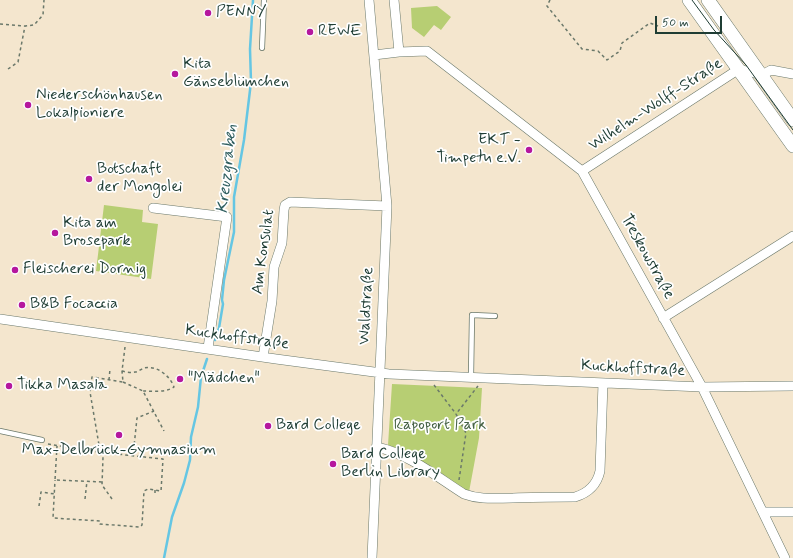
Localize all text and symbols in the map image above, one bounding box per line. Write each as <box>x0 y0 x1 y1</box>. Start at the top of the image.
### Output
place label: PENNY <box>216 3 267 23</box>
marker: PENNY <box>203 8 213 18</box>
scale bar <box>657 8 724 34</box>
text: 50 m <box>662 15 689 31</box>
place label: REWE <box>318 22 361 42</box>
marker: REWE <box>305 27 315 37</box>
place label: Kita Gänseblümchen <box>183 55 289 93</box>
street label: Wilhelm-Wolff-Straße <box>586 55 726 155</box>
marker: Kita Gänseblümchen <box>170 69 180 79</box>
place label: Niederschönhausen Lokalpioniere <box>36 86 163 124</box>
marker: Niederschönhausen Lokalpioniere <box>23 100 33 110</box>
water label: Kreuzgraben <box>213 123 243 215</box>
place label: EKT - Timpetu e.V. <box>437 131 521 169</box>
marker: EKT - Timpetu e.V. <box>524 145 534 155</box>
place label: Botschaft der Mongolei <box>97 160 182 198</box>
marker: Botschaft der Mongolei <box>84 174 94 184</box>
street label: Am Konsulat <box>249 208 279 296</box>
street label: Treskowstraße <box>616 211 678 303</box>
place label: Kita am Brosepark <box>63 214 131 252</box>
marker: Kita am Brosepark <box>50 228 60 238</box>
place label: Fleischerei Dornig <box>23 260 146 280</box>
marker: Fleischerei Dornig <box>10 265 20 275</box>
street label: Waldstraße <box>355 267 379 345</box>
place label: B&B Focaccia <box>30 295 118 315</box>
marker: B&B Focaccia <box>17 300 27 310</box>
street label: Kuckhoffstraße <box>184 321 290 355</box>
street label: Kuckhoffstraße <box>580 357 686 381</box>
place label: "Mädchen" <box>188 369 260 389</box>
marker: "Mädchen" <box>175 374 185 384</box>
place label: Tikka Masala <box>17 376 107 396</box>
marker: Tikka Masala <box>4 381 14 391</box>
place label: Bard College <box>276 416 361 436</box>
park label: Rapoport Park <box>394 416 486 436</box>
marker: Bard College <box>263 421 273 431</box>
marker: Max-Delbrück-Gymnasium <box>114 430 124 440</box>
place label: Max-Delbrück-Gymnasium <box>22 441 216 461</box>
place label: Bard College Berlin Library <box>341 445 440 483</box>
marker: Bard College Berlin Library <box>328 459 338 469</box>

